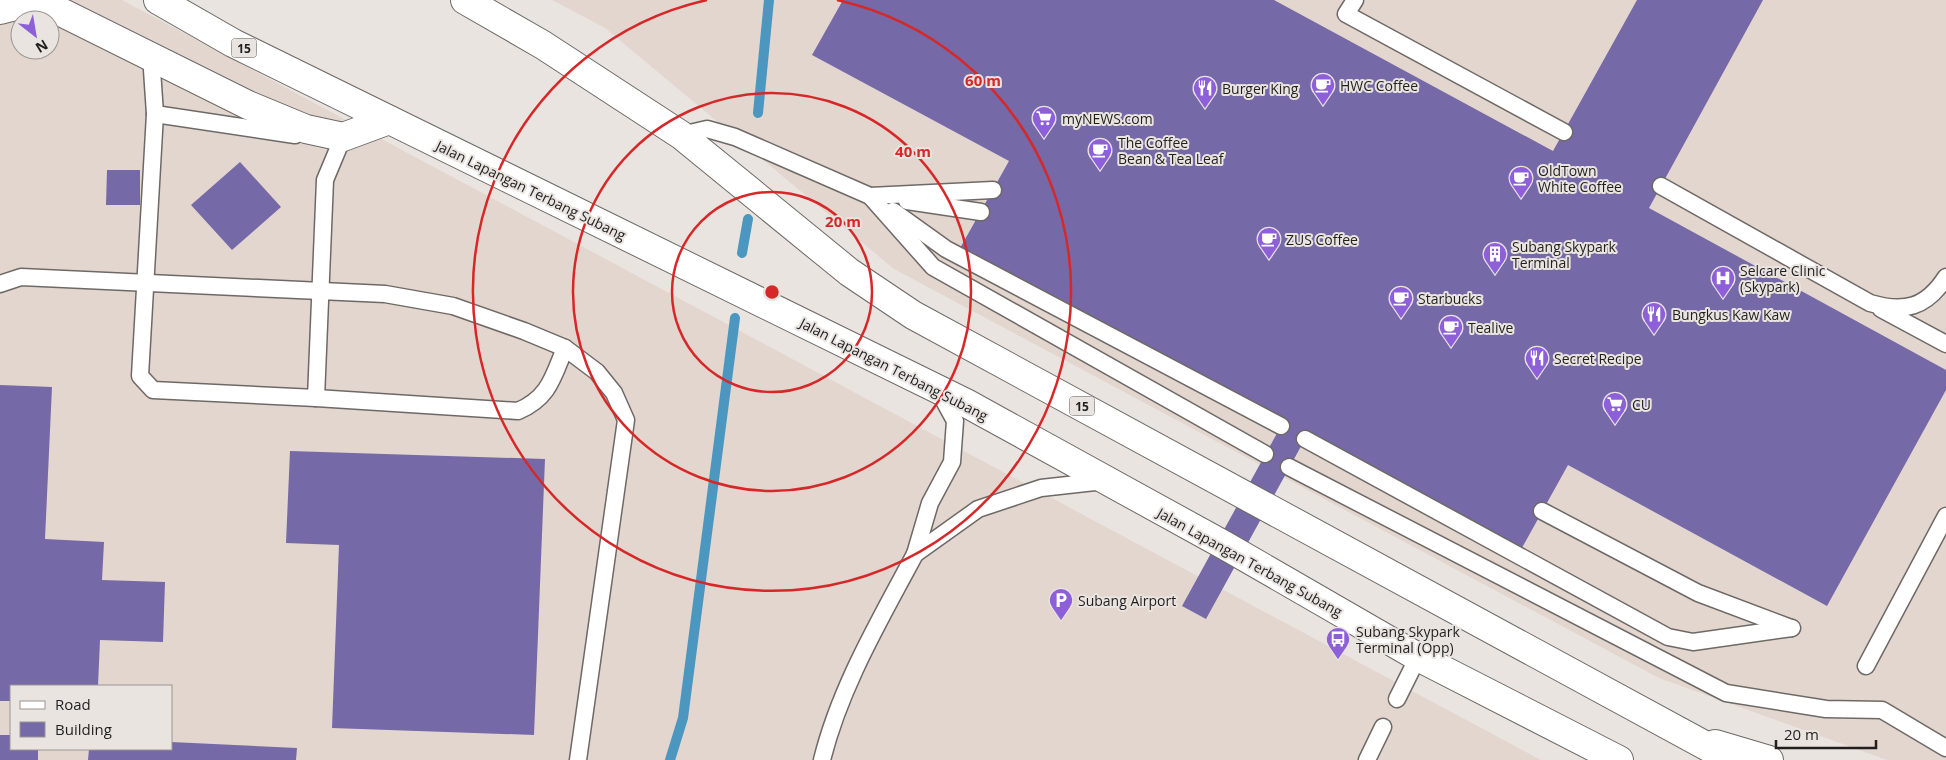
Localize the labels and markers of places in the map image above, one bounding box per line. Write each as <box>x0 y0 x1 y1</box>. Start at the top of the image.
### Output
cafe icon: HWC Coffee <box>1310 72 1336 106</box>
restaurant icon: Burger King <box>1192 75 1218 109</box>
place label: HWC Coffee <box>1340 76 1418 95</box>
place label: Burger King <box>1222 79 1299 98</box>
supermarket icon: myNEWS.com <box>1031 105 1057 139</box>
place label: myNEWS.com <box>1062 109 1153 128</box>
place label: The Coffee Bean & Tea Leaf <box>1118 133 1225 168</box>
cafe icon: The Coffee Bean & Tea Leaf <box>1087 137 1113 171</box>
place label: OldTown White Coffee <box>1538 161 1622 196</box>
cafe icon: OldTown White Coffee <box>1508 165 1534 199</box>
cafe icon: ZUS Coffee <box>1256 226 1282 260</box>
place label: ZUS Coffee <box>1286 230 1358 249</box>
place label: Subang Skypark Terminal <box>1512 237 1617 272</box>
building icon: Subang Skypark Terminal <box>1482 241 1508 275</box>
place label: Selcare Clinic (Skypark) <box>1740 261 1826 296</box>
hospital icon: Selcare Clinic (Skypark) <box>1710 265 1736 299</box>
centre of rings <box>763 283 781 301</box>
cafe icon: Starbucks <box>1388 285 1414 319</box>
place label: Starbucks <box>1418 289 1482 308</box>
restaurant icon: Bungkus Kaw Kaw <box>1641 301 1667 335</box>
place label: Bungkus Kaw Kaw <box>1672 305 1790 324</box>
cafe icon: Tealive <box>1438 314 1464 348</box>
place label: Tealive <box>1468 318 1513 337</box>
restaurant icon: Secret Recipe <box>1524 345 1550 379</box>
place label: Secret Recipe <box>1554 349 1642 368</box>
supermarket icon: CU <box>1602 391 1628 425</box>
place label: CU <box>1632 395 1651 414</box>
parking icon: Subang Airport <box>1048 587 1074 621</box>
place label: Subang Airport <box>1078 591 1176 610</box>
place label: Subang Skypark Terminal (Opp) <box>1356 622 1461 657</box>
bus stop icon: Subang Skypark Terminal (Opp) <box>1325 626 1351 660</box>

